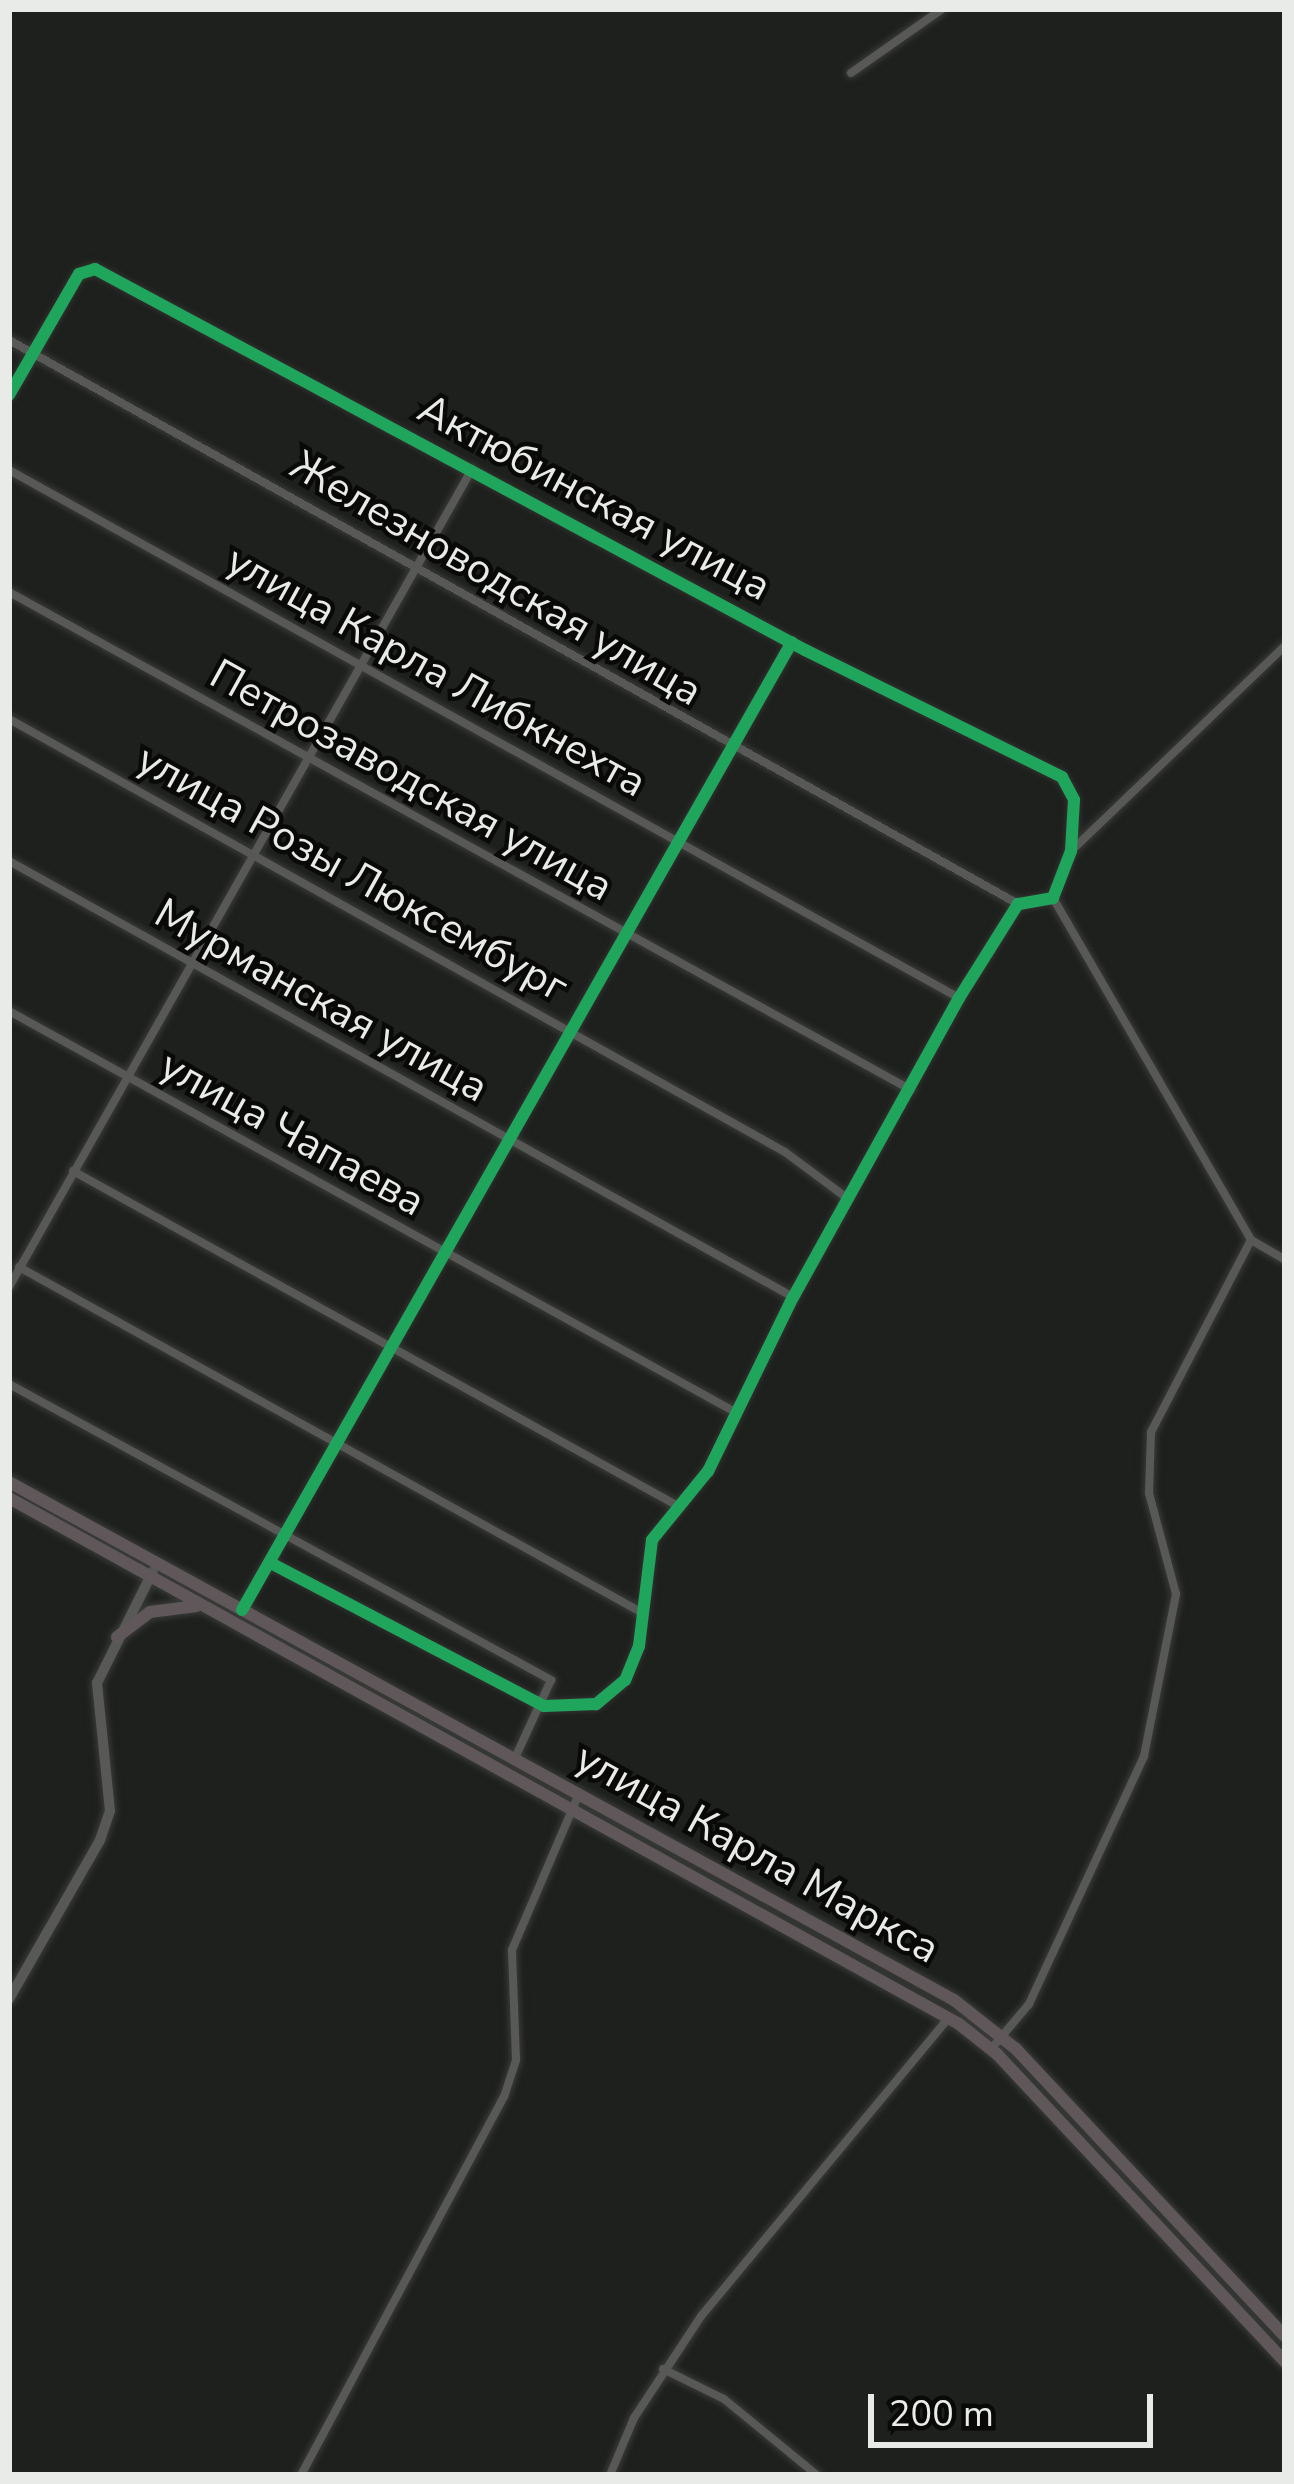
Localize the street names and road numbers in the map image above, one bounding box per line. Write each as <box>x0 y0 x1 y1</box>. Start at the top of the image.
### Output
street label: Актюбинская улица <box>409 384 779 612</box>
street label: Железноводская улица <box>282 441 710 717</box>
street label: улица Карла Либкнехта <box>217 536 655 808</box>
street label: Петрозаводская улица <box>201 649 621 913</box>
street label: улица Розы Люксембург <box>128 735 576 1013</box>
street label: Мурманская улица <box>146 889 496 1113</box>
street label: улица Чапаева <box>151 1041 433 1227</box>
street label: улица Карла Маркса <box>567 1733 947 1975</box>

